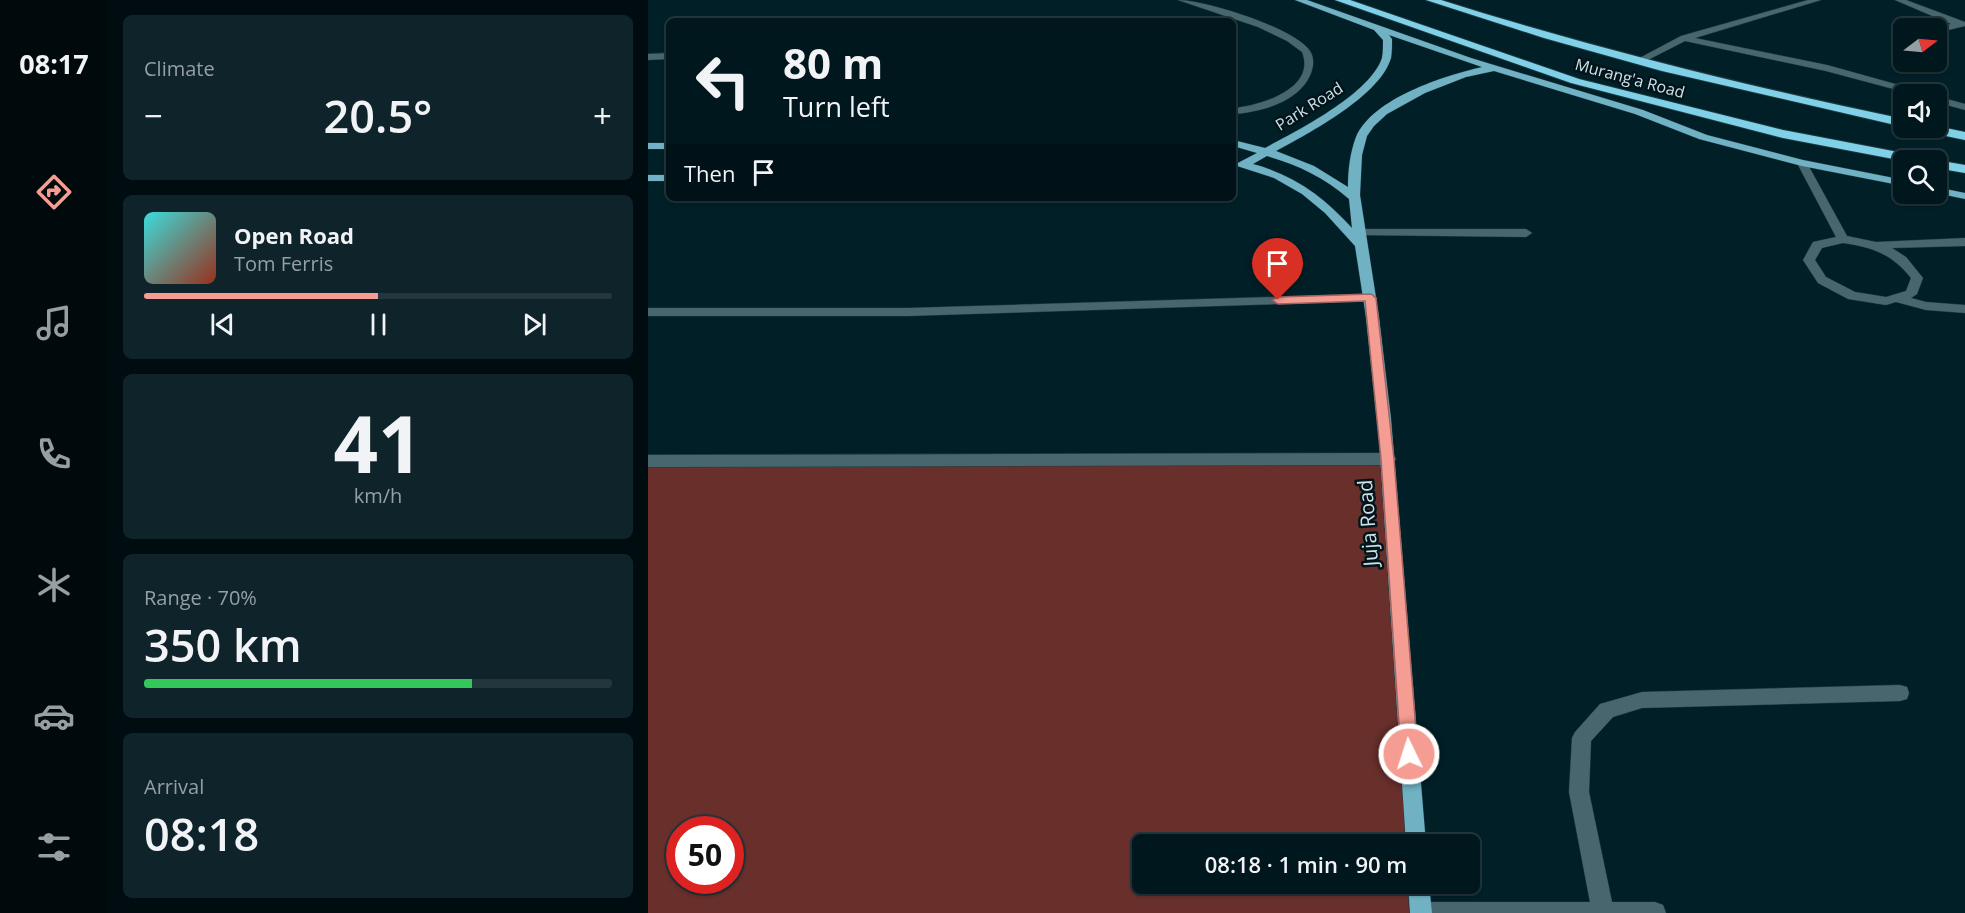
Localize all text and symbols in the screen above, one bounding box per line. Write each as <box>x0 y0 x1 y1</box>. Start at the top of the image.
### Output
north arrow <box>1893 18 1947 72</box>
map controls <box>1893 18 1947 204</box>
text: 80 m <box>783 34 883 91</box>
icon: left <box>684 42 762 120</box>
text: 08:17 <box>19 45 89 82</box>
street label: Murang'a Road <box>1573 53 1687 103</box>
text: Climate <box>144 55 215 82</box>
street label: Park Road <box>1271 77 1347 135</box>
button: sound <box>1893 84 1947 138</box>
text: 20.5° <box>324 85 432 146</box>
text: Turn left <box>783 88 890 125</box>
text: − <box>144 93 163 138</box>
text: + <box>593 93 612 138</box>
button: search <box>1893 150 1947 204</box>
icon: arrive <box>747 156 780 189</box>
text: Then <box>684 158 735 188</box>
icon: directions <box>33 171 75 213</box>
text: Open Road <box>234 220 354 250</box>
pin <box>1252 238 1303 300</box>
icon: arrive <box>1261 247 1294 280</box>
text: Tom Ferris <box>234 250 333 277</box>
icon: music <box>33 302 75 344</box>
icon: previous <box>206 308 239 341</box>
icon: pause <box>362 308 395 341</box>
icon: next <box>518 308 551 341</box>
text: 41 <box>333 390 423 496</box>
icon: phone <box>33 433 75 475</box>
street label: Juja Road <box>1351 479 1384 569</box>
text: km/h <box>354 482 402 509</box>
icon: climate <box>33 564 75 606</box>
text: Range · 70% <box>144 584 257 611</box>
text: 350 km <box>144 614 302 675</box>
icon: car <box>33 695 75 737</box>
position arrow <box>1377 722 1441 786</box>
text: Arrival <box>144 773 204 800</box>
text: 08:18 <box>144 803 259 864</box>
speed limit sign: 50 <box>666 816 744 894</box>
icon: filters <box>33 826 75 868</box>
text: 08:18 · 1 min · 90 m <box>1205 849 1407 879</box>

